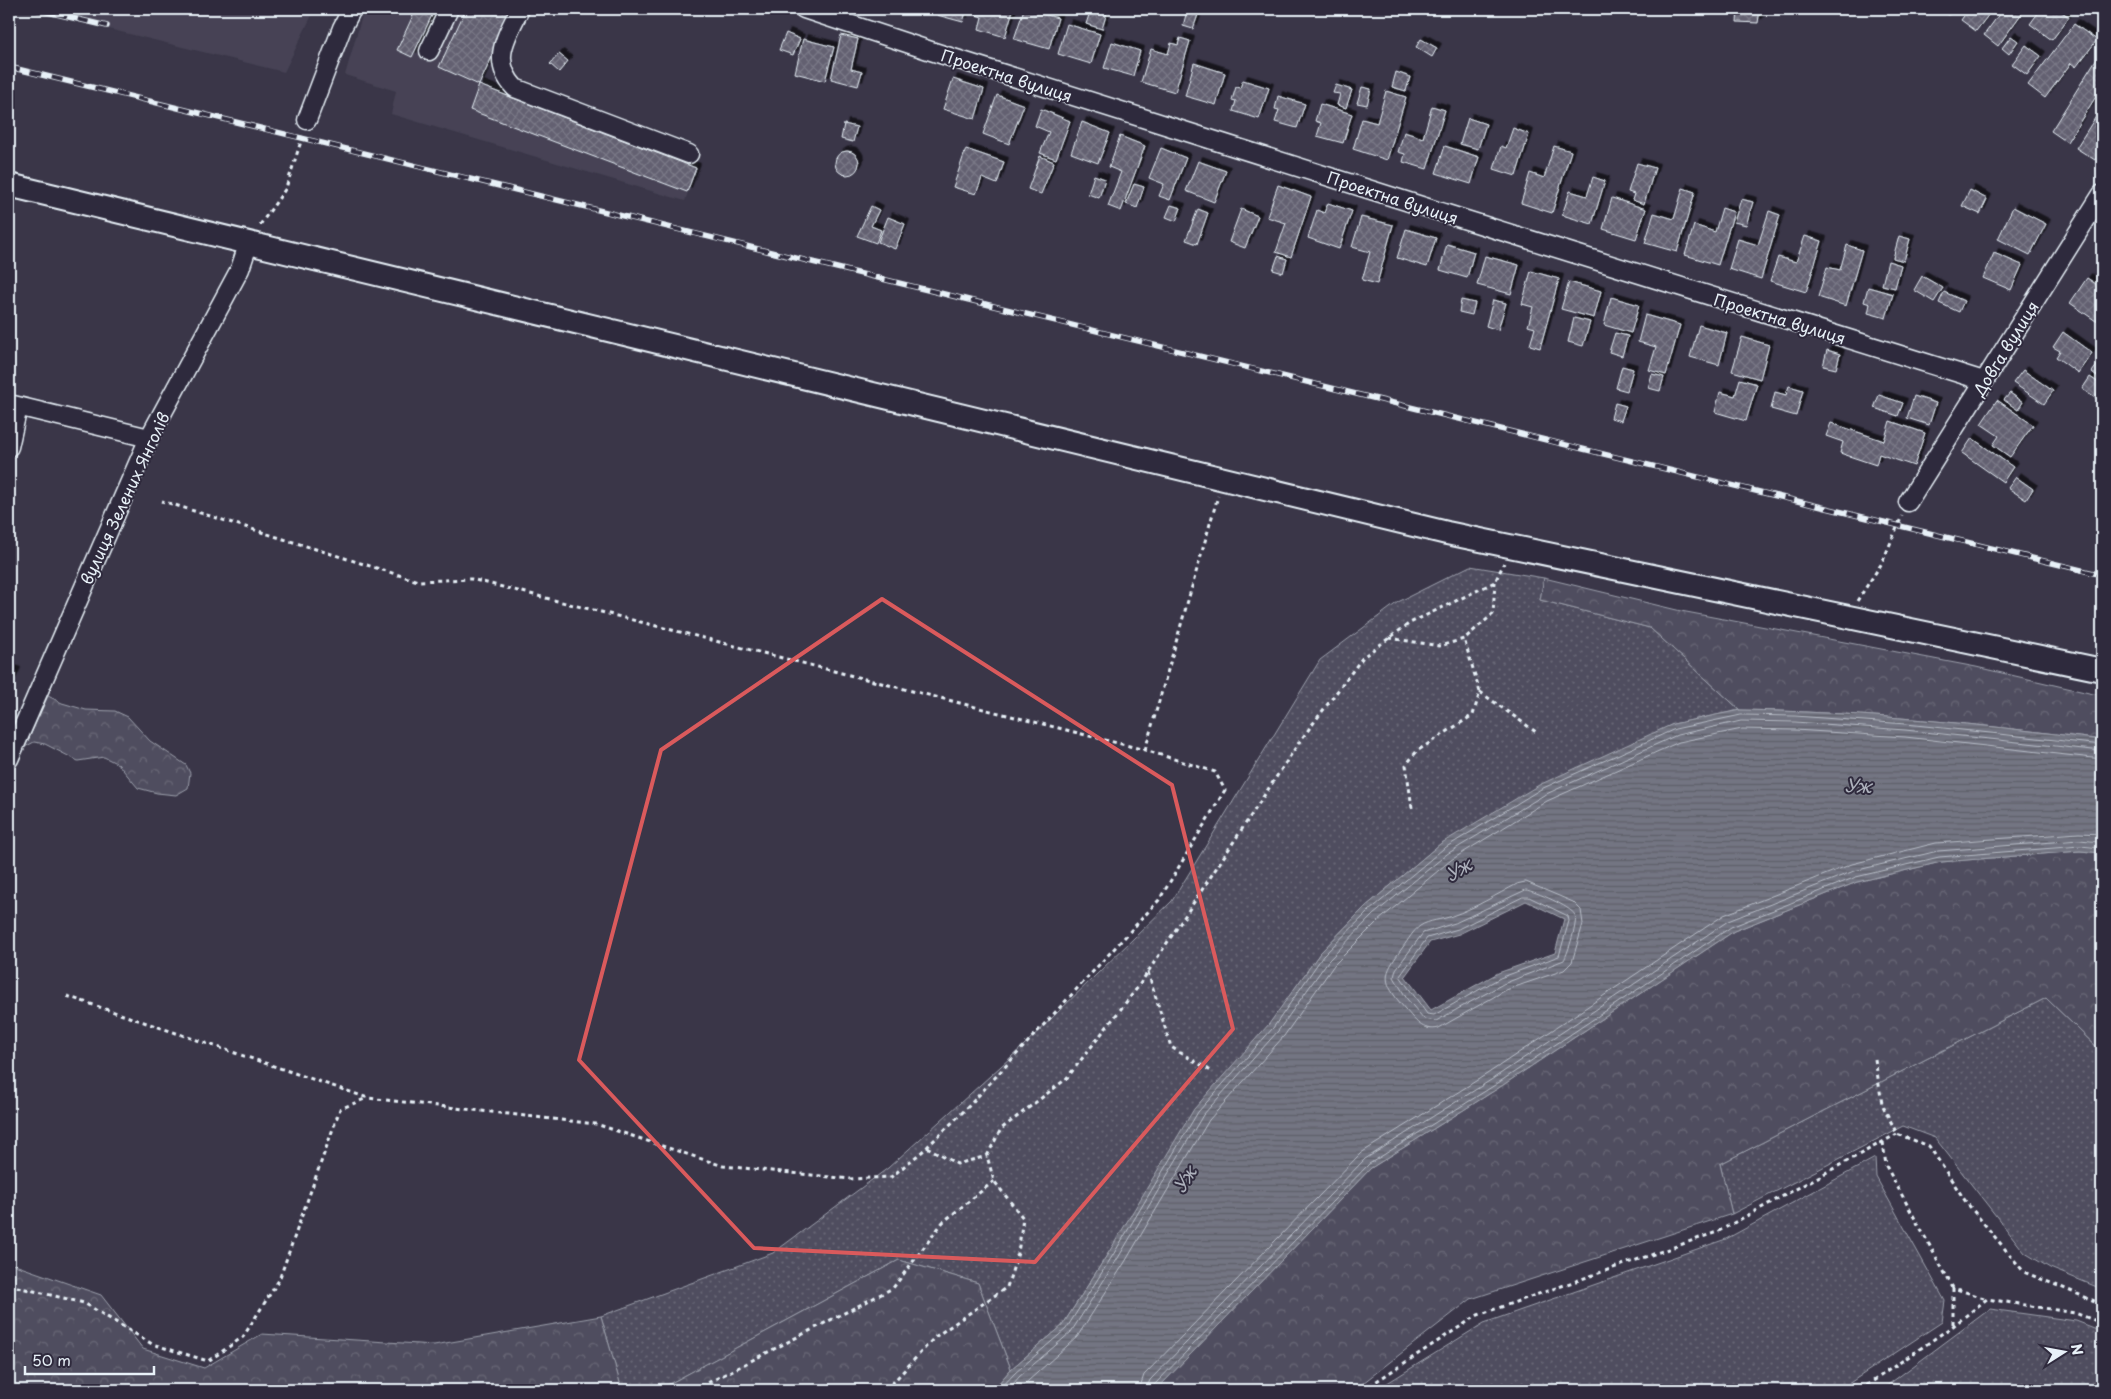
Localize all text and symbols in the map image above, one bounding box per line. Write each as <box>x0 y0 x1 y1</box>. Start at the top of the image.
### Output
street label: Проектна вулиця <box>938 42 1076 108</box>
street label: Проектна вулиця <box>1324 164 1462 230</box>
street label: Проектна вулиця <box>1711 287 1849 349</box>
street label: Довга вулиця <box>1966 296 2044 401</box>
street label: вулиця Зелених Янголів <box>73 408 175 588</box>
water label: Уж <box>1844 771 1874 799</box>
water label: Уж <box>1440 849 1478 887</box>
water label: Уж <box>1165 1159 1204 1197</box>
north arrow <box>2038 1326 2088 1376</box>
text: N <box>2066 1342 2089 1357</box>
scale bar <box>25 1344 154 1376</box>
text: 50 m <box>32 1348 71 1371</box>

